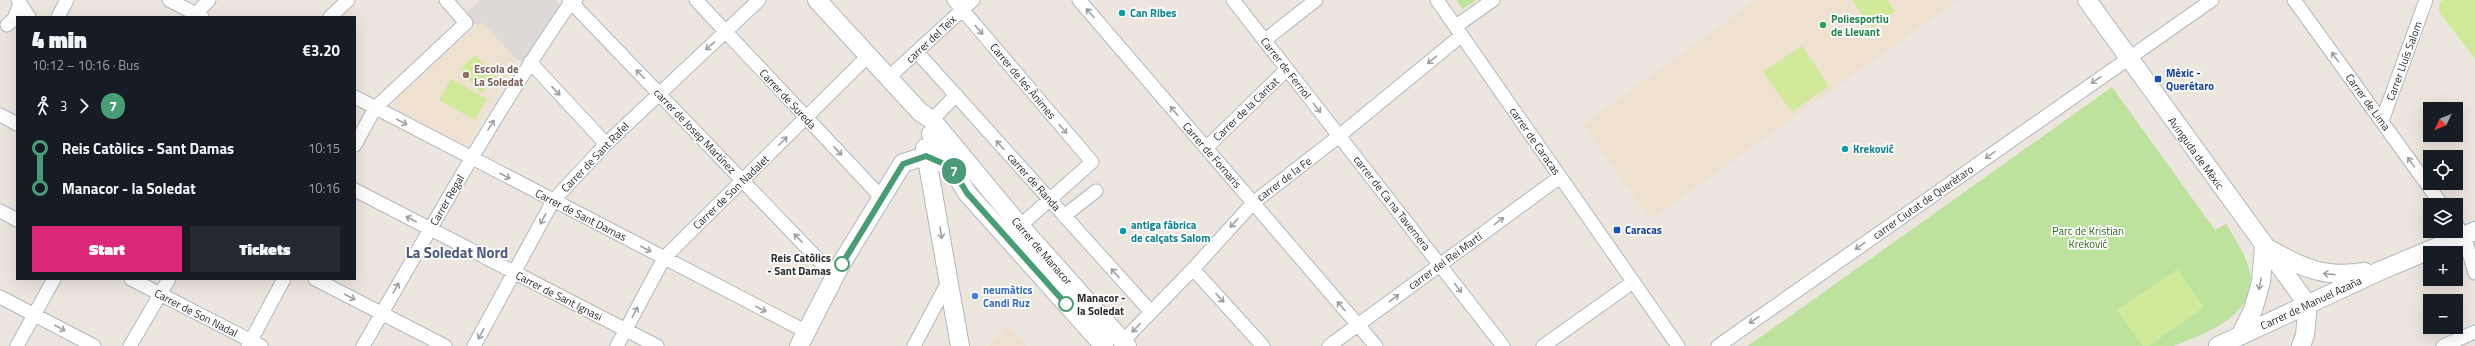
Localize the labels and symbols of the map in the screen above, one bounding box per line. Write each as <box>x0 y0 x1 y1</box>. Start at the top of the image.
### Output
place label: Can Ribes <box>1130 5 1177 21</box>
one-way arrow <box>1085 7 1094 18</box>
marker: Can Ribes <box>1117 8 1127 18</box>
street label: carrer del Teix <box>902 11 960 67</box>
place label: Poliesportiu de Llevant <box>1831 11 1889 40</box>
street label: Carrer Lluís Salom <box>2382 19 2426 103</box>
marker: Poliesportiu de Llevant <box>1818 20 1828 30</box>
one-way arrow <box>975 24 984 35</box>
street label: Carrer de Ferriol <box>1257 34 1315 102</box>
street label: Carrer de les Ànimes <box>986 39 1060 123</box>
one-way arrow <box>705 42 716 51</box>
one-way arrow <box>2331 51 2339 62</box>
one-way arrow <box>1426 55 1437 64</box>
place label: Escola de La Soledat <box>474 61 523 90</box>
street label: Carrer de Sureda <box>756 65 820 133</box>
place label: Mèxic - Querétaro <box>2166 65 2214 94</box>
one-way arrow <box>636 69 645 79</box>
marker: Escola de La Soledat <box>461 70 471 80</box>
street label: Carrer de Lima <box>2342 70 2394 134</box>
street label: Carrer de la Caritat <box>1210 73 1283 145</box>
marker: Mèxic - Querétaro <box>2153 74 2163 84</box>
one-way arrow <box>2091 76 2102 84</box>
one-way arrow <box>551 85 560 95</box>
street label: carrer de Josep Martínez <box>650 85 740 177</box>
north arrow <box>2423 102 2463 142</box>
one-way arrow <box>1313 103 1322 114</box>
street label: carrer de Caracas <box>1506 104 1564 178</box>
one-way arrow <box>1170 106 1179 117</box>
street label: Avinguda de Mèxic <box>2164 114 2228 193</box>
street label: Carrer de Sant Rafel <box>557 118 633 196</box>
one-way arrow <box>396 119 408 126</box>
one-way arrow <box>488 119 496 131</box>
street label: Carrer de Fornaris <box>1179 119 1245 191</box>
one-way arrow <box>1059 123 1068 134</box>
one-way arrow <box>778 136 788 146</box>
one-way arrow <box>996 140 1005 150</box>
place label: Kreković <box>1853 141 1894 157</box>
marker: Kreković <box>1840 144 1850 154</box>
one-way arrow <box>833 146 842 156</box>
street label: carrer de Randa <box>1004 150 1065 215</box>
street label: Carrer de Son Nadalet <box>689 151 773 233</box>
one-way arrow <box>1984 151 1995 159</box>
street label: carrer de Ca na Tavernera <box>1350 152 1435 254</box>
street label: carrer de la Fe <box>1253 153 1315 205</box>
one-way arrow <box>2407 157 2415 168</box>
line badge: 7 <box>941 158 967 184</box>
street label: carrer Ciutat de Querètaro <box>1869 161 1977 243</box>
street label: Carrer Regal <box>426 171 468 229</box>
one-way arrow <box>499 173 511 180</box>
street label: Carrer de Sant Damas <box>533 185 629 245</box>
one-way arrow <box>538 213 546 225</box>
one-way arrow <box>405 214 417 222</box>
street label: Carrer de Manacor <box>1008 214 1076 288</box>
place label: antiga fàbrica de calçats Salom <box>1131 217 1210 246</box>
one-way arrow <box>1493 217 1504 226</box>
one-way arrow <box>1230 218 1239 229</box>
place label: Caracas <box>1625 222 1662 238</box>
park label: Parc de Kristian Kreković <box>2052 223 2124 252</box>
marker: Caracas <box>1612 225 1622 235</box>
one-way arrow <box>937 226 945 239</box>
marker: antiga fàbrica de calçats Salom <box>1118 226 1128 236</box>
street label: carrer del Rei Martí <box>1405 228 1487 293</box>
one-way arrow <box>794 233 803 244</box>
district label: La Soledat Nord <box>406 241 508 264</box>
one-way arrow <box>1855 242 1866 250</box>
one-way arrow <box>640 246 652 253</box>
place label: Reis Catòlics - Sant Damas <box>767 250 831 279</box>
marker: Reis Catòlics - Sant Damas <box>834 256 850 272</box>
street label: Carrer de Sant Ignasi <box>513 267 605 325</box>
one-way arrow <box>1111 268 1120 278</box>
one-way arrow <box>2323 270 2336 277</box>
street label: Carrer de Manuel Azaña <box>2258 272 2365 334</box>
one-way arrow <box>2255 278 2263 291</box>
one-way arrow <box>393 282 401 294</box>
place label: neumàtics Candi Ruz <box>983 282 1033 311</box>
one-way arrow <box>1454 283 1462 294</box>
street label: Carrer de Son Nadal <box>152 285 240 341</box>
place label: Manacor - la Soledat <box>1077 290 1125 319</box>
marker: neumàtics Candi Ruz <box>970 291 980 301</box>
one-way arrow <box>1215 293 1224 303</box>
one-way arrow <box>344 294 356 301</box>
one-way arrow <box>1388 294 1399 302</box>
marker: Manacor - la Soledat <box>1058 296 1074 312</box>
one-way arrow <box>1337 300 1346 311</box>
one-way arrow <box>755 305 767 313</box>
one-way arrow <box>631 306 639 318</box>
one-way arrow <box>1749 316 1760 324</box>
one-way arrow <box>1131 323 1140 333</box>
one-way arrow <box>53 324 65 332</box>
one-way arrow <box>476 327 484 339</box>

